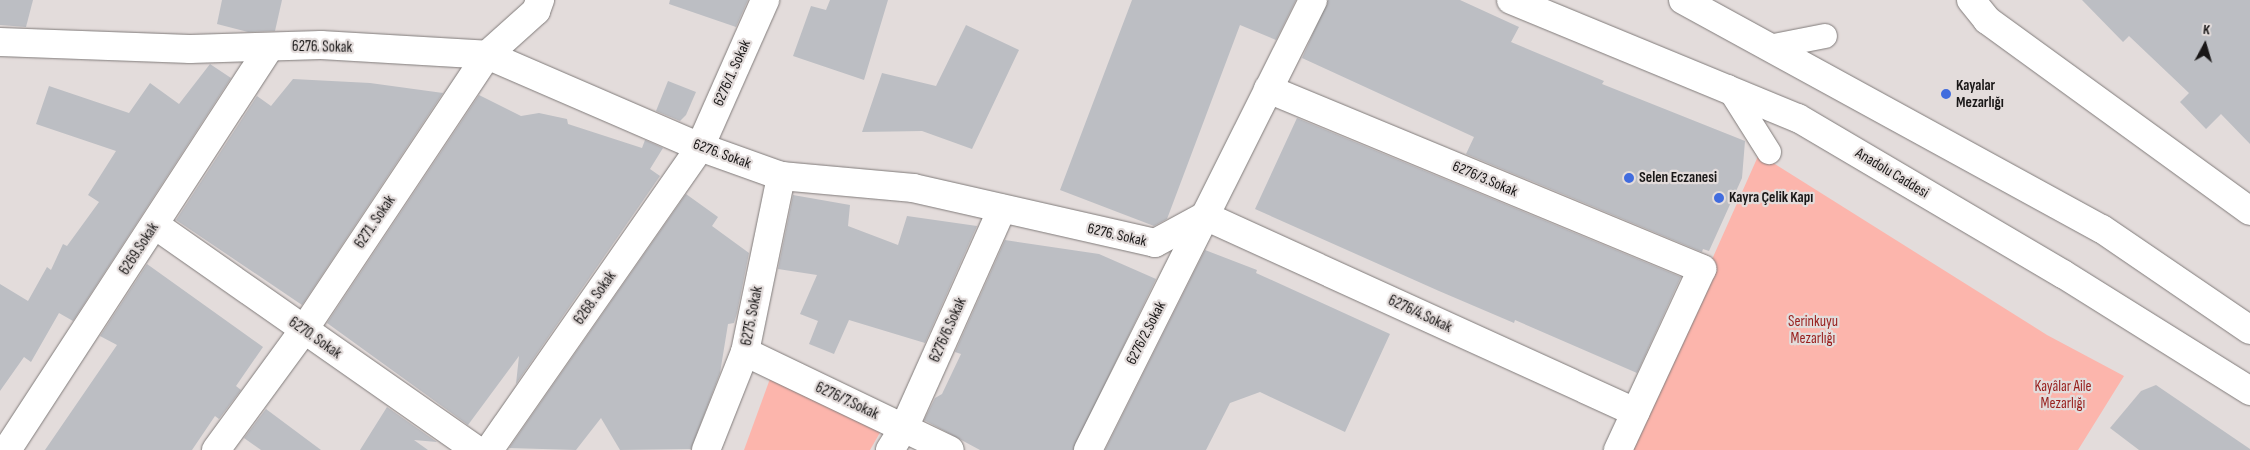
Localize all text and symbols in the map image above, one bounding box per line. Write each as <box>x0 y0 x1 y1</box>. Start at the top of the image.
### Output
north arrow <box>2180 20 2230 70</box>
text: K <box>2202 21 2211 38</box>
street label: 6276. Sokak <box>292 37 352 57</box>
street label: 6276/1. Sokak <box>709 37 755 109</box>
place label: Kayalar Mezarlığı <box>1956 76 2004 111</box>
marker: Kayalar Mezarlığı <box>1940 88 1952 100</box>
street label: 6276. Sokak <box>691 135 753 173</box>
street label: Anadolu Caddesi <box>1852 144 1932 202</box>
street label: 6276/3.Sokak <box>1450 157 1520 201</box>
place label: Selen Eczanesi <box>1639 169 1717 187</box>
marker: Selen Eczanesi <box>1623 172 1635 184</box>
place label: Kayra Çelik Kapı <box>1729 189 1813 207</box>
street label: 6271. Sokak <box>351 192 399 252</box>
marker: Kayra Çelik Kapı <box>1713 192 1725 204</box>
street label: 6276. Sokak <box>1086 219 1148 251</box>
street label: 6269.Sokak <box>116 220 162 278</box>
street label: 6268. Sokak <box>570 268 620 328</box>
street label: 6275. Sokak <box>737 285 767 347</box>
street label: 6276/4.Sokak <box>1385 291 1455 337</box>
street label: 6276/6.Sokak <box>926 295 970 365</box>
street label: 6276/2.Sokak <box>1122 298 1170 368</box>
park label: Serinkuyu Mezarlığı <box>1788 312 1838 347</box>
street label: 6270. Sokak <box>285 313 345 363</box>
park label: Kayâlar Aile Mezarlığı <box>2035 377 2091 412</box>
street label: 6276/7.Sokak <box>812 379 882 423</box>

